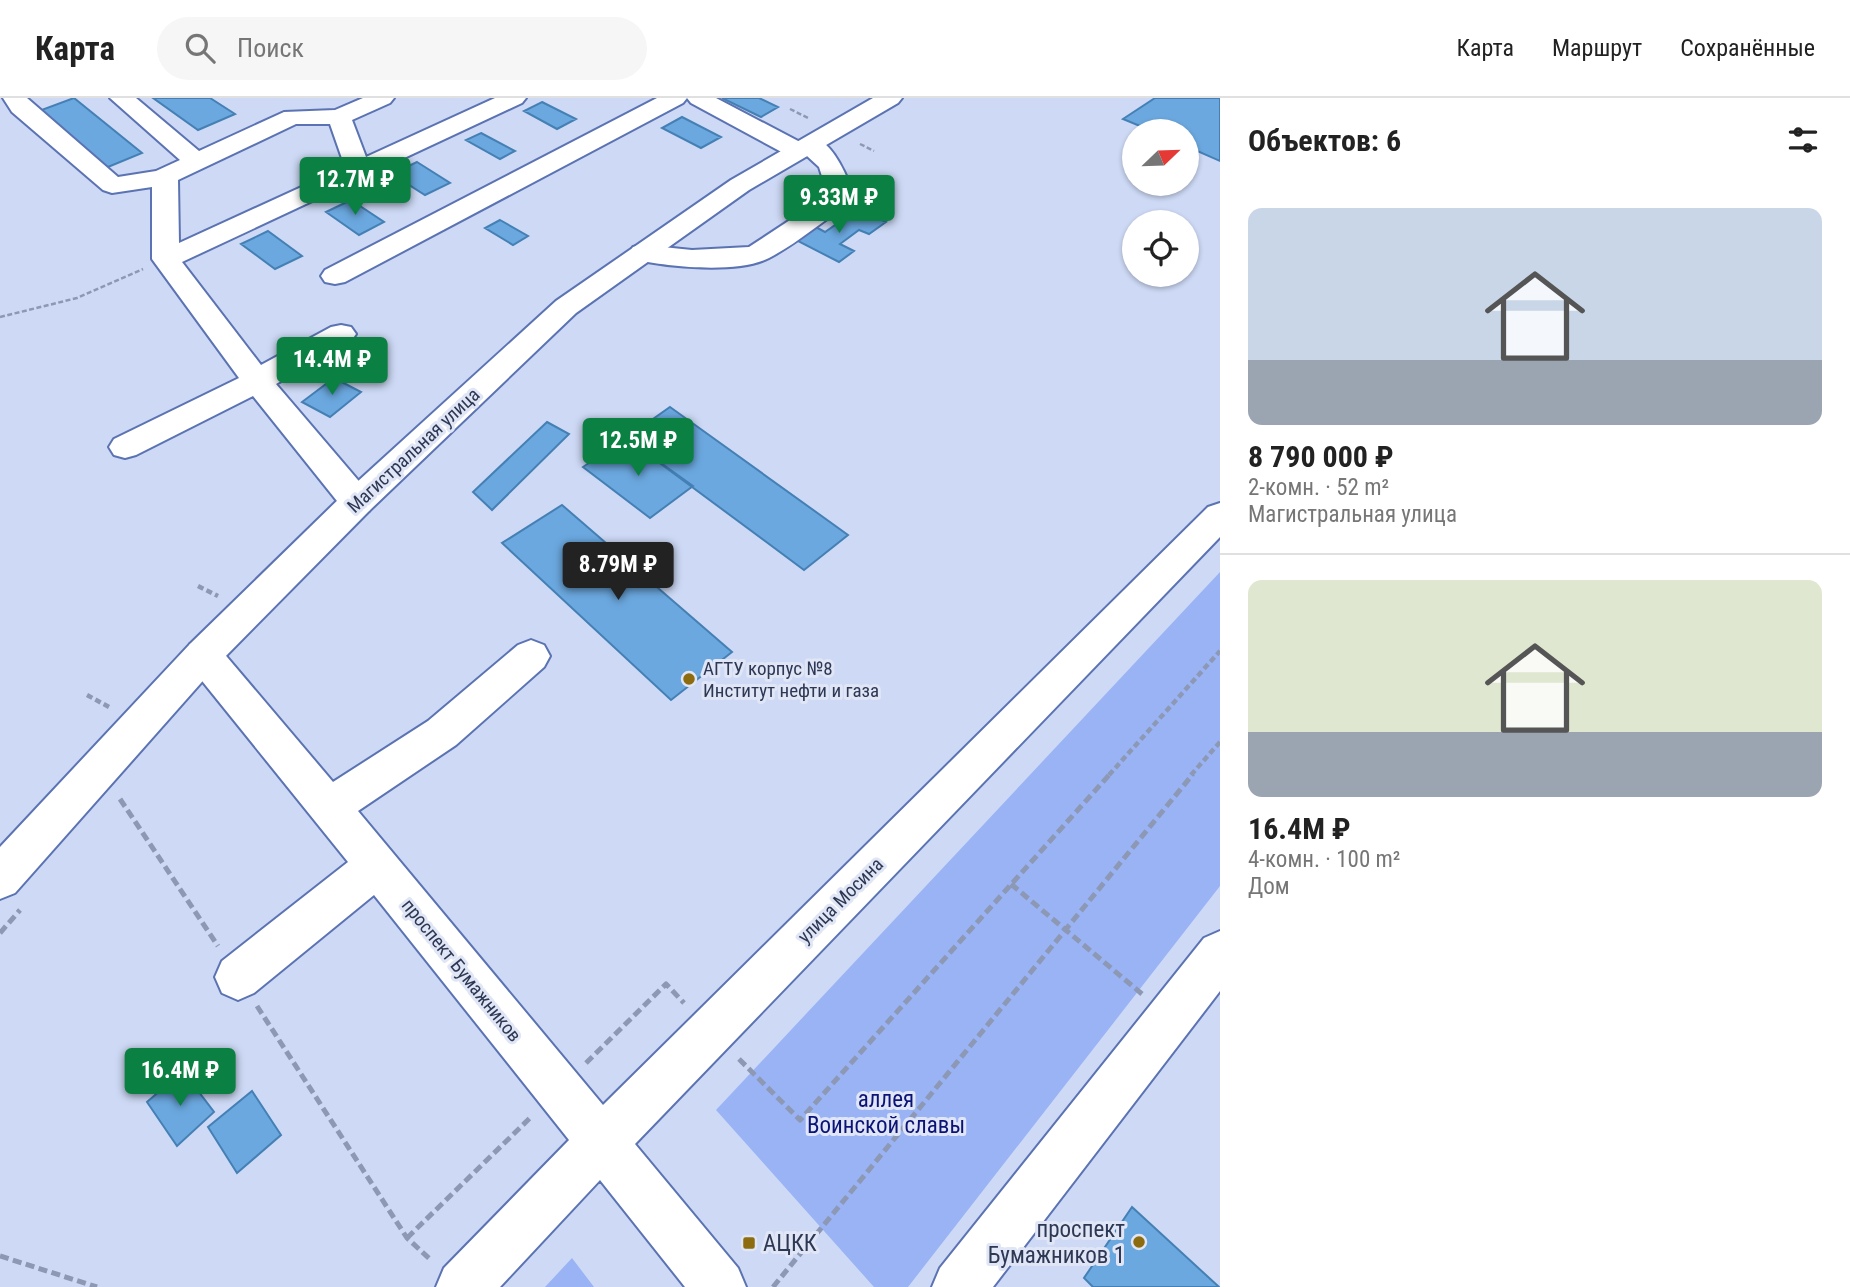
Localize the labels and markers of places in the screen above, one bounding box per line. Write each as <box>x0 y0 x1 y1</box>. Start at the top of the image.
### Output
pin: 12.7M ₽ <box>290 158 420 217</box>
pin: 9.33M ₽ <box>774 176 904 235</box>
pin: 14.4M ₽ <box>267 338 397 397</box>
pin: 12.5M ₽ <box>573 418 703 478</box>
pin: 8.79M ₽ <box>553 542 683 602</box>
place label: АГТУ корпус №8 Институт нефти и газа <box>703 657 879 702</box>
marker: АГТУ корпус №8 Институт нефти и газа <box>681 671 697 687</box>
pin: 16.4M ₽ <box>115 1048 245 1108</box>
place label: проспект Бумажников 1 <box>988 1216 1125 1269</box>
place label: АЦКК <box>763 1230 817 1257</box>
marker: проспект Бумажников 1 <box>1131 1234 1147 1250</box>
marker: АЦКК <box>741 1235 757 1251</box>

